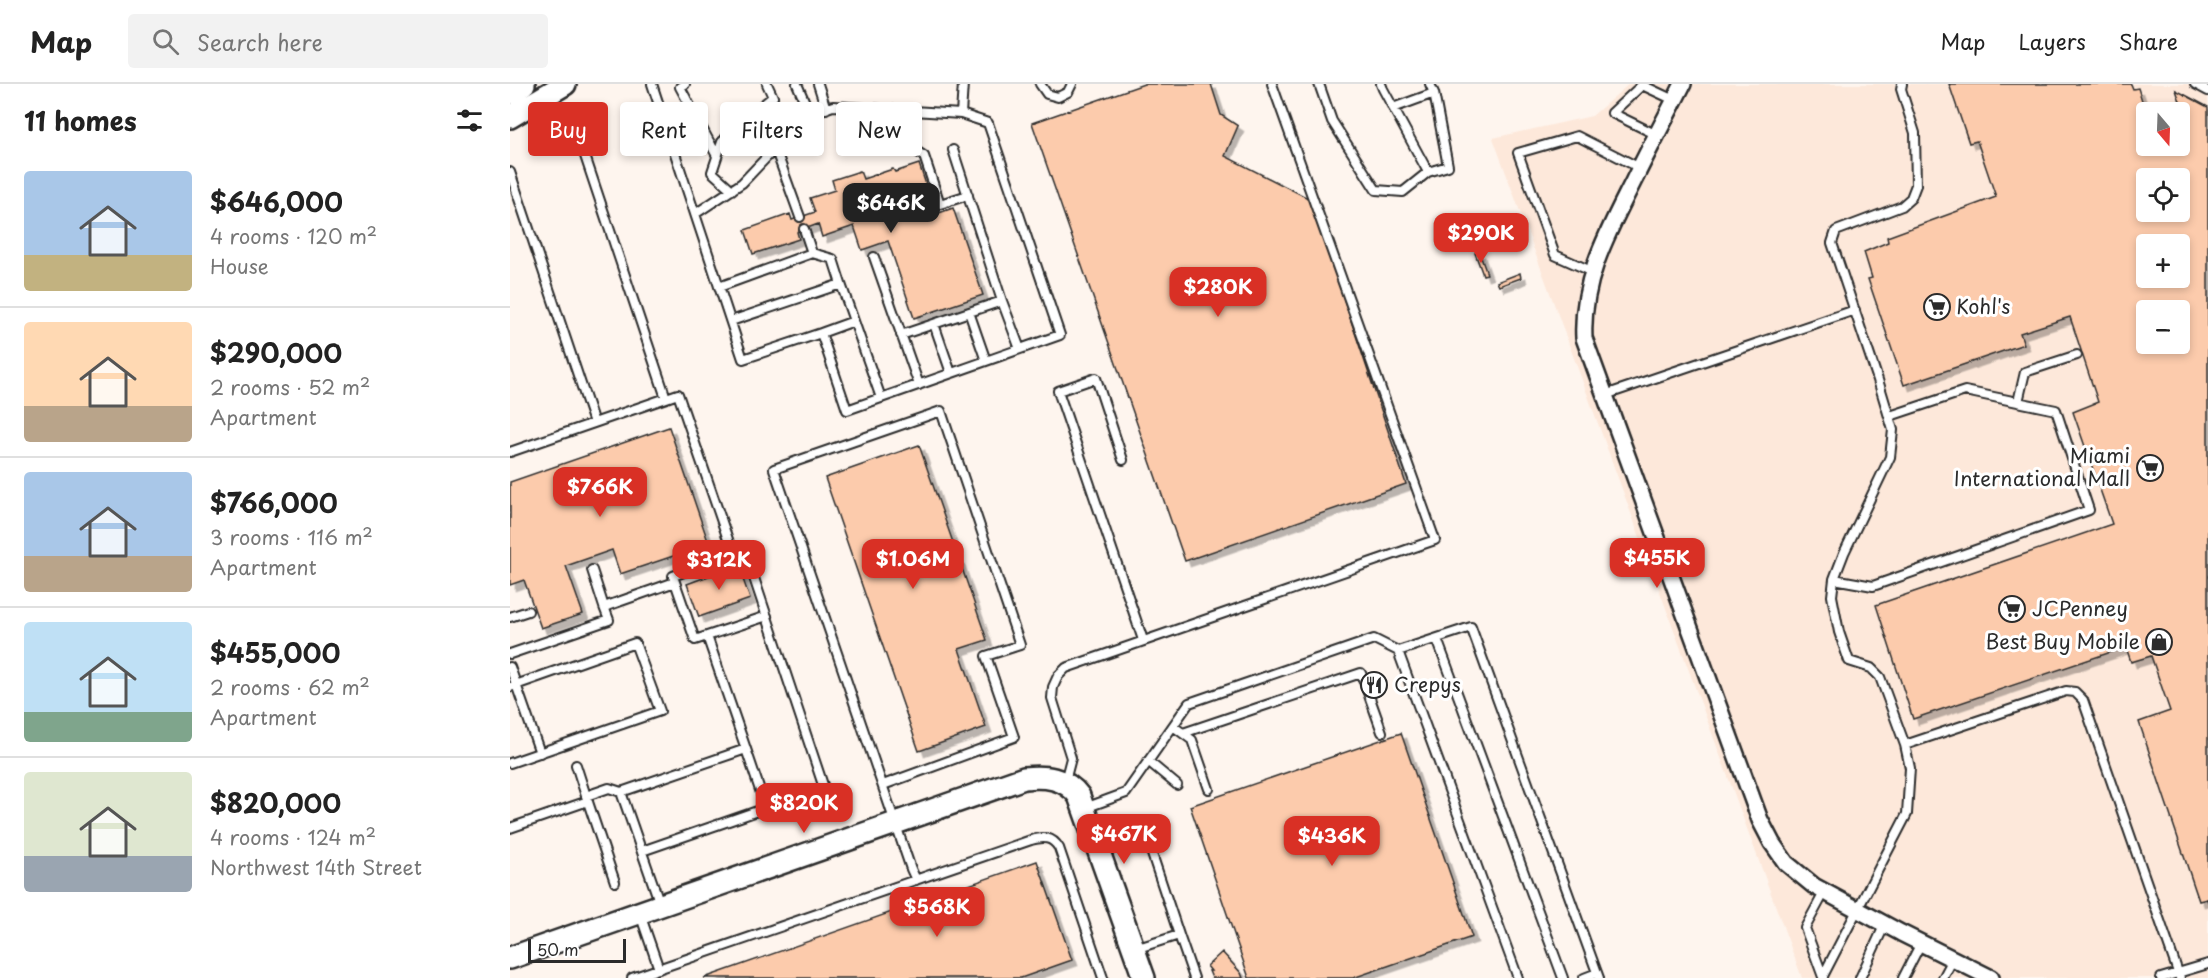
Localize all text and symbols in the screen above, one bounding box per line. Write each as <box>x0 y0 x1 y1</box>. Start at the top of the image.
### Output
search box <box>128 14 548 68</box>
text: Map <box>30 20 92 63</box>
icon: search <box>149 25 182 58</box>
text: Search here <box>197 25 323 58</box>
text: Map <box>1941 25 1985 57</box>
text: Layers <box>2018 25 2086 57</box>
text: Share <box>2119 25 2178 57</box>
text: 11 homes <box>24 101 137 140</box>
chip: Buy <box>528 102 608 156</box>
chip: Rent <box>620 102 708 156</box>
chip: Filters <box>720 102 824 156</box>
chip: New <box>836 102 922 156</box>
north arrow <box>2136 102 2190 156</box>
map controls <box>2136 102 2190 354</box>
icon: filters <box>453 104 486 137</box>
button: locate <box>2136 168 2190 222</box>
text: $646,000 <box>210 182 343 221</box>
pin: $646K <box>849 183 933 234</box>
text: $646K <box>857 187 925 217</box>
icon: home <box>72 195 144 267</box>
pin: $290K <box>1439 213 1523 264</box>
text: $290K <box>1448 217 1514 247</box>
text: 4 rooms · 120 m² <box>210 221 377 251</box>
button: + <box>2136 234 2190 288</box>
text: House <box>210 251 269 281</box>
pin: $280K <box>1176 267 1260 318</box>
text: $280K <box>1183 271 1253 301</box>
place label: Kohl's <box>1956 291 2010 321</box>
supermarket icon: Kohl's <box>1922 292 1952 322</box>
button: − <box>2136 300 2190 354</box>
text: $290,000 <box>210 333 342 372</box>
icon: home <box>72 346 144 418</box>
text: 2 rooms · 52 m² <box>210 372 370 402</box>
text: Apartment <box>210 402 317 432</box>
place label: Miami International Mall <box>1954 440 2130 493</box>
supermarket icon: Miami International Mall <box>2135 453 2165 483</box>
pin: $766K <box>558 467 642 518</box>
text: $766K <box>567 471 633 501</box>
text: $766,000 <box>210 483 338 522</box>
icon: home <box>72 496 144 568</box>
text: 3 rooms · 116 m² <box>210 522 373 552</box>
pin: $455K <box>1615 538 1699 589</box>
pin: $1.06M <box>864 539 962 590</box>
pin: $312K <box>677 540 761 591</box>
text: $455K <box>1624 542 1690 572</box>
text: $1.06M <box>876 543 950 573</box>
text: $312K <box>686 544 752 574</box>
text: Apartment <box>210 552 317 582</box>
place label: JCPenney <box>2032 593 2128 623</box>
supermarket icon: JCPenney <box>1997 594 2027 624</box>
place label: Best Buy Mobile <box>1985 626 2140 656</box>
shop icon: Best Buy Mobile <box>2144 627 2174 657</box>
text: $455,000 <box>210 633 341 672</box>
icon: home <box>72 646 144 718</box>
place label: Crepys <box>1394 669 1461 699</box>
restaurant icon: Crepys <box>1359 670 1389 700</box>
text: 2 rooms · 62 m² <box>210 672 370 702</box>
text: Apartment <box>210 702 317 732</box>
text: $820,000 <box>210 783 341 822</box>
pin: $820K <box>762 783 846 834</box>
text: $820K <box>770 787 838 817</box>
icon: home <box>72 796 144 868</box>
pin: $467K <box>1082 814 1166 865</box>
pin: $436K <box>1290 816 1374 867</box>
text: $467K <box>1091 818 1157 848</box>
text: $436K <box>1298 820 1366 850</box>
text: 4 rooms · 124 m² <box>210 822 376 852</box>
text: Northwest 14th Street <box>210 852 422 882</box>
pin: $568K <box>895 887 979 938</box>
text: $568K <box>904 891 970 921</box>
scale bar <box>528 936 626 964</box>
text: 50 m <box>537 937 578 961</box>

